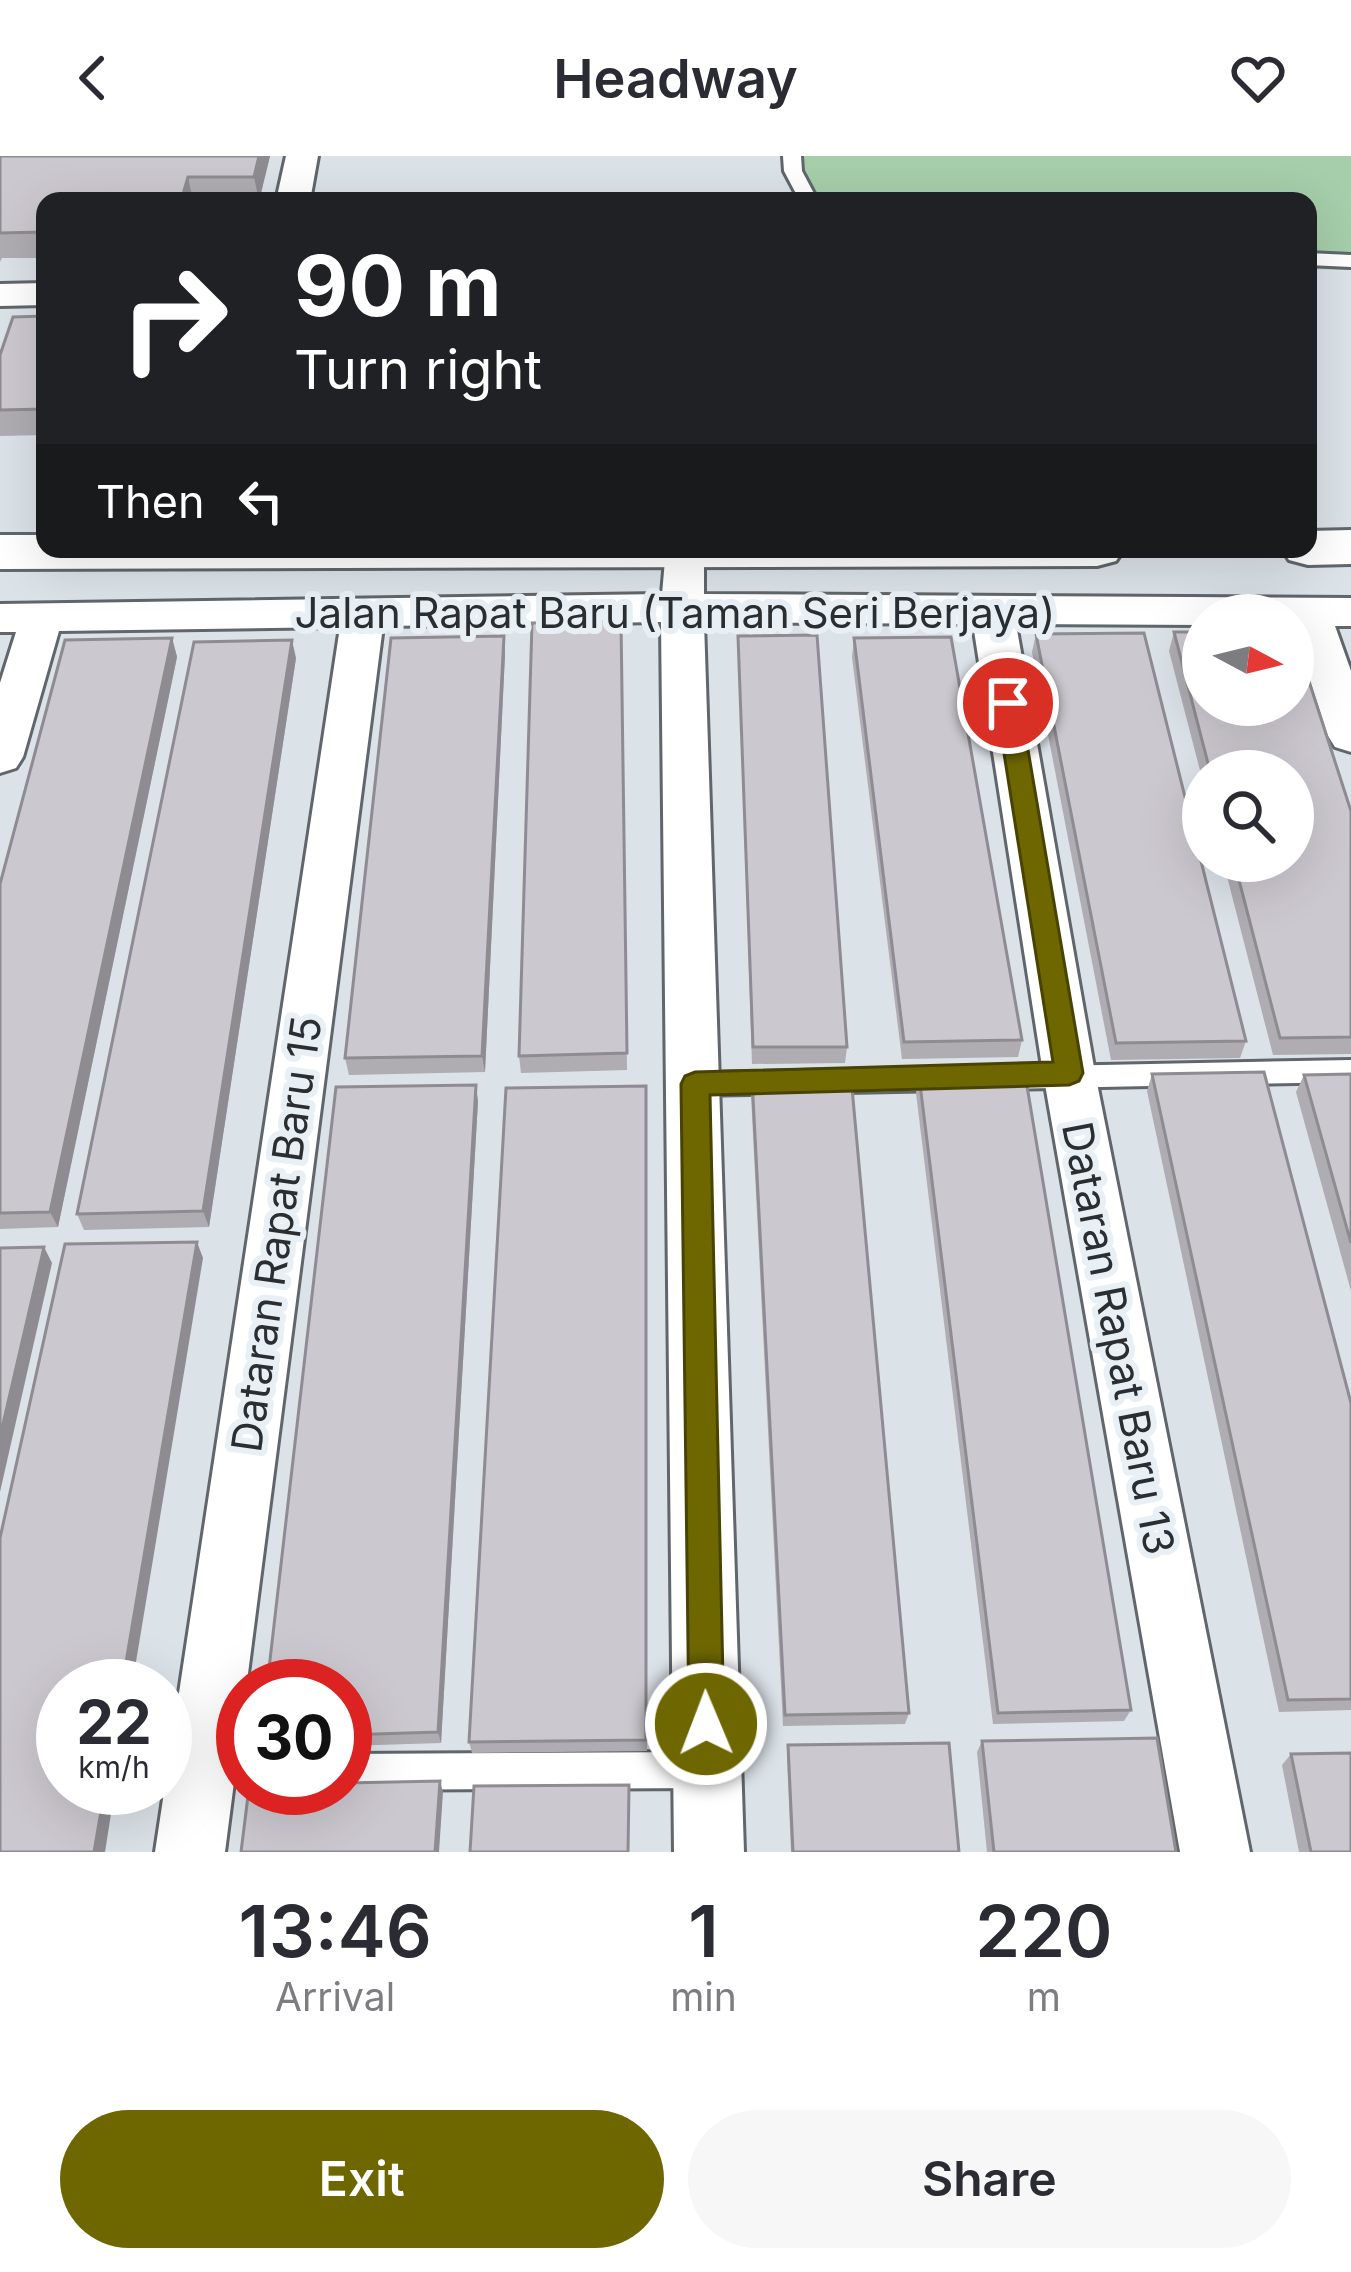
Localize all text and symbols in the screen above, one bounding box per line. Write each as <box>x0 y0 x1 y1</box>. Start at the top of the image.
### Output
icon: back <box>60 45 126 111</box>
icon: heart <box>1225 45 1291 111</box>
text: Headway <box>553 46 798 111</box>
text: 90 m <box>294 235 502 336</box>
icon: right <box>96 240 252 396</box>
text: Turn right <box>294 337 542 402</box>
icon: left <box>228 468 294 534</box>
text: Then <box>96 474 204 529</box>
street label: Jalan Rapat Baru (Taman Seri Berjaya) <box>295 587 1055 638</box>
north arrow <box>1182 594 1314 726</box>
map controls <box>1182 594 1314 882</box>
pin <box>957 652 1059 754</box>
icon: arrive <box>975 670 1041 736</box>
button: search <box>1182 750 1314 882</box>
street label: Dataran Rapat Baru 15 <box>220 1013 332 1455</box>
street label: Dataran Rapat Baru 13 <box>1052 1117 1186 1559</box>
speed limit sign: 30 <box>216 1659 372 1815</box>
position arrow <box>643 1661 769 1787</box>
text: 22 <box>76 1686 152 1758</box>
text: km/h <box>78 1749 150 1785</box>
text: 13:46 <box>238 1887 432 1974</box>
text: 1 <box>688 1887 719 1974</box>
text: 220 <box>975 1887 1113 1974</box>
text: Arrival <box>275 1973 395 2020</box>
text: min <box>670 1973 737 2020</box>
text: m <box>1027 1973 1061 2020</box>
button: Exit <box>60 2110 664 2248</box>
button: Share <box>688 2110 1291 2248</box>

